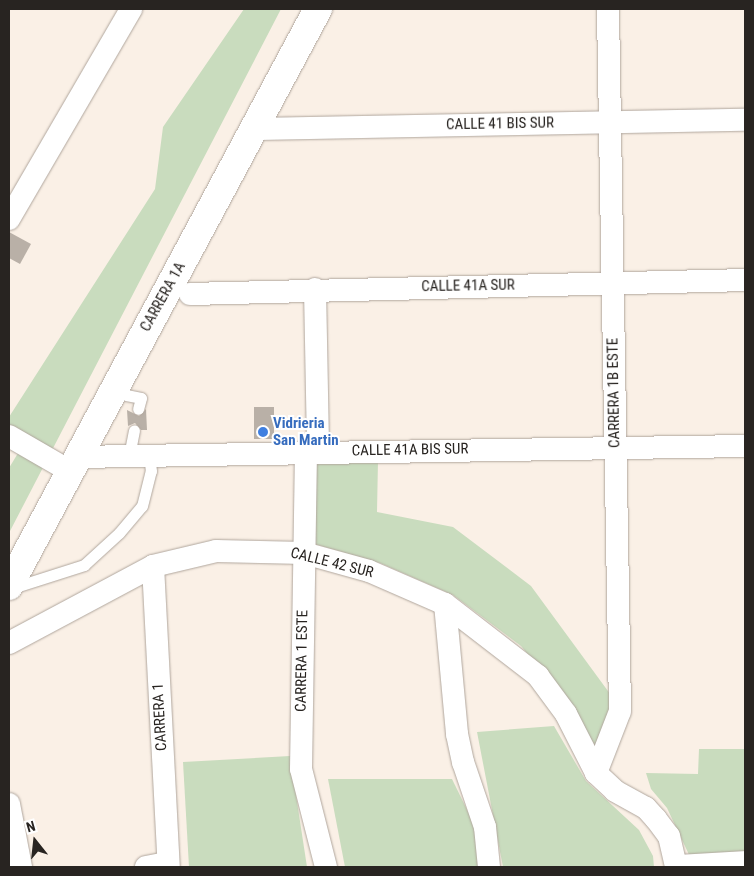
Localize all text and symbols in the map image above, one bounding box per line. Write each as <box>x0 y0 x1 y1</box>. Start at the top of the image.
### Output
street label: CALLE 41 BIS SUR <box>446 114 554 134</box>
street label: CARRERA 1A <box>137 259 189 335</box>
street label: CALLE 41A SUR <box>421 276 515 296</box>
street label: CARRERA 1B ESTE <box>604 338 624 448</box>
place label: Vidrieria San Martin <box>273 414 339 449</box>
marker: Vidrieria San Martin <box>257 426 269 438</box>
street label: CALLE 41A BIS SUR <box>352 440 468 460</box>
street label: CALLE 42 SUR <box>289 544 375 582</box>
street label: CARRERA 1 ESTE <box>292 610 312 712</box>
street label: CARRERA 1 <box>149 683 171 751</box>
north arrow <box>10 816 60 866</box>
text: N <box>25 818 37 835</box>

